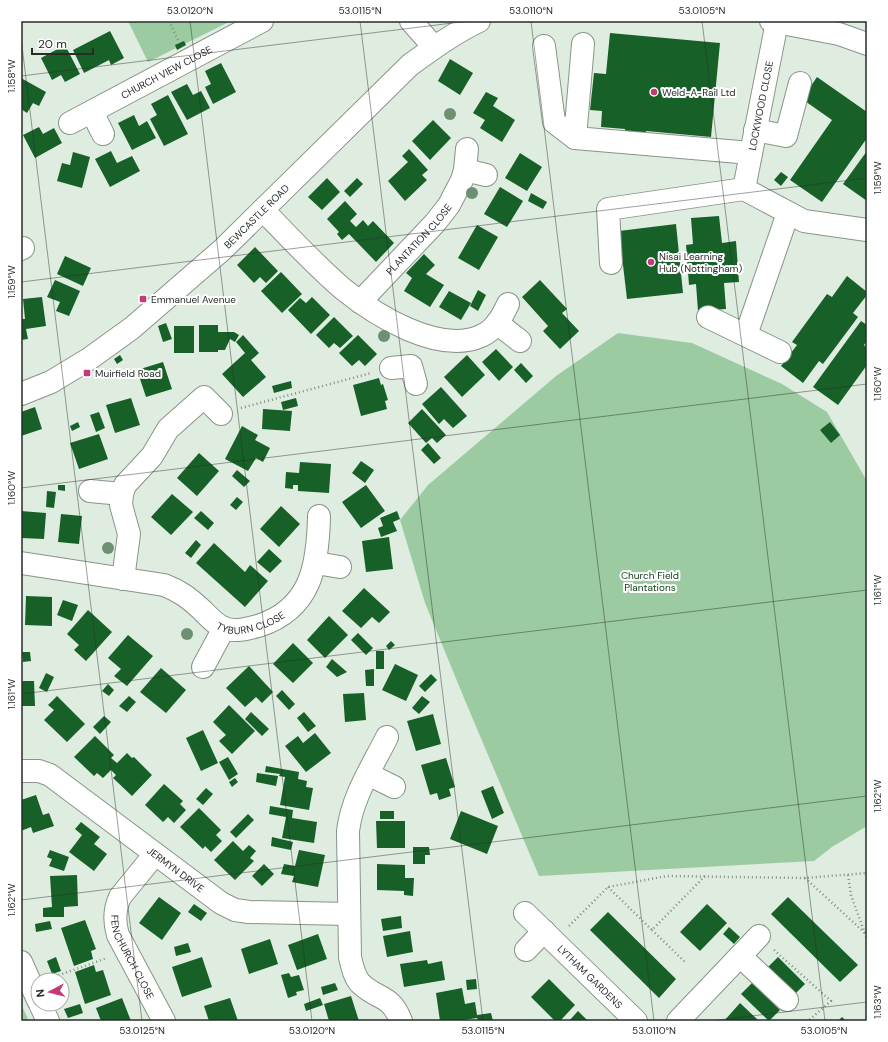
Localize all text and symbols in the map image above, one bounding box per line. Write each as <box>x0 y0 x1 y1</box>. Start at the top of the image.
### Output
text: 53.0120°N <box>167 4 213 17</box>
text: 53.0115°N <box>338 4 382 17</box>
text: 53.0110°N <box>509 4 553 17</box>
text: 53.0105°N <box>679 4 725 17</box>
scale bar <box>32 30 93 56</box>
text: 20 m <box>38 36 67 52</box>
street label: CHURCH VIEW CLOSE <box>119 43 215 102</box>
text: 1.158°W <box>5 59 18 93</box>
street label: LOCKWOOD CLOSE <box>746 60 776 152</box>
place label: Weld-A-Rail Ltd <box>662 86 736 99</box>
marker: Weld-A-Rail Ltd <box>649 87 659 97</box>
text: 1.159°W <box>871 161 884 195</box>
street label: BEWCASTLE ROAD <box>221 182 292 251</box>
street label: PLANTATION CLOSE <box>383 201 455 278</box>
place label: Nisai Learning Hub (Nottingham) <box>659 250 742 275</box>
marker: Nisai Learning Hub (Nottingham) <box>646 257 656 267</box>
text: 1.159°W <box>5 265 18 299</box>
place label: Emmanuel Avenue <box>151 293 236 306</box>
marker: Emmanuel Avenue <box>138 294 148 304</box>
place label: Muirfield Road <box>95 367 161 380</box>
text: 1.160°W <box>871 367 884 401</box>
marker: Muirfield Road <box>82 368 92 378</box>
text: 1.160°W <box>5 471 18 505</box>
park label: Church Field Plantations <box>621 569 679 594</box>
text: 1.161°W <box>871 574 884 605</box>
street label: TYBURN CLOSE <box>214 608 288 637</box>
text: 1.161°W <box>5 678 18 709</box>
text: 1.162°W <box>871 779 884 812</box>
street label: JERMYN DRIVE <box>145 844 207 895</box>
text: 1.162°W <box>5 883 18 916</box>
street label: FENCHURCH CLOSE <box>108 915 157 1002</box>
street label: LYTHAM GARDENS <box>555 942 625 1012</box>
north arrow <box>30 972 70 1012</box>
text: 1.163°W <box>871 985 884 1019</box>
text: N <box>33 988 48 998</box>
text: 53.0125°N <box>119 1024 165 1037</box>
text: 53.0120°N <box>289 1024 335 1037</box>
text: 53.0115°N <box>461 1024 505 1037</box>
text: 53.0110°N <box>632 1024 676 1037</box>
text: 53.0105°N <box>801 1024 847 1037</box>

